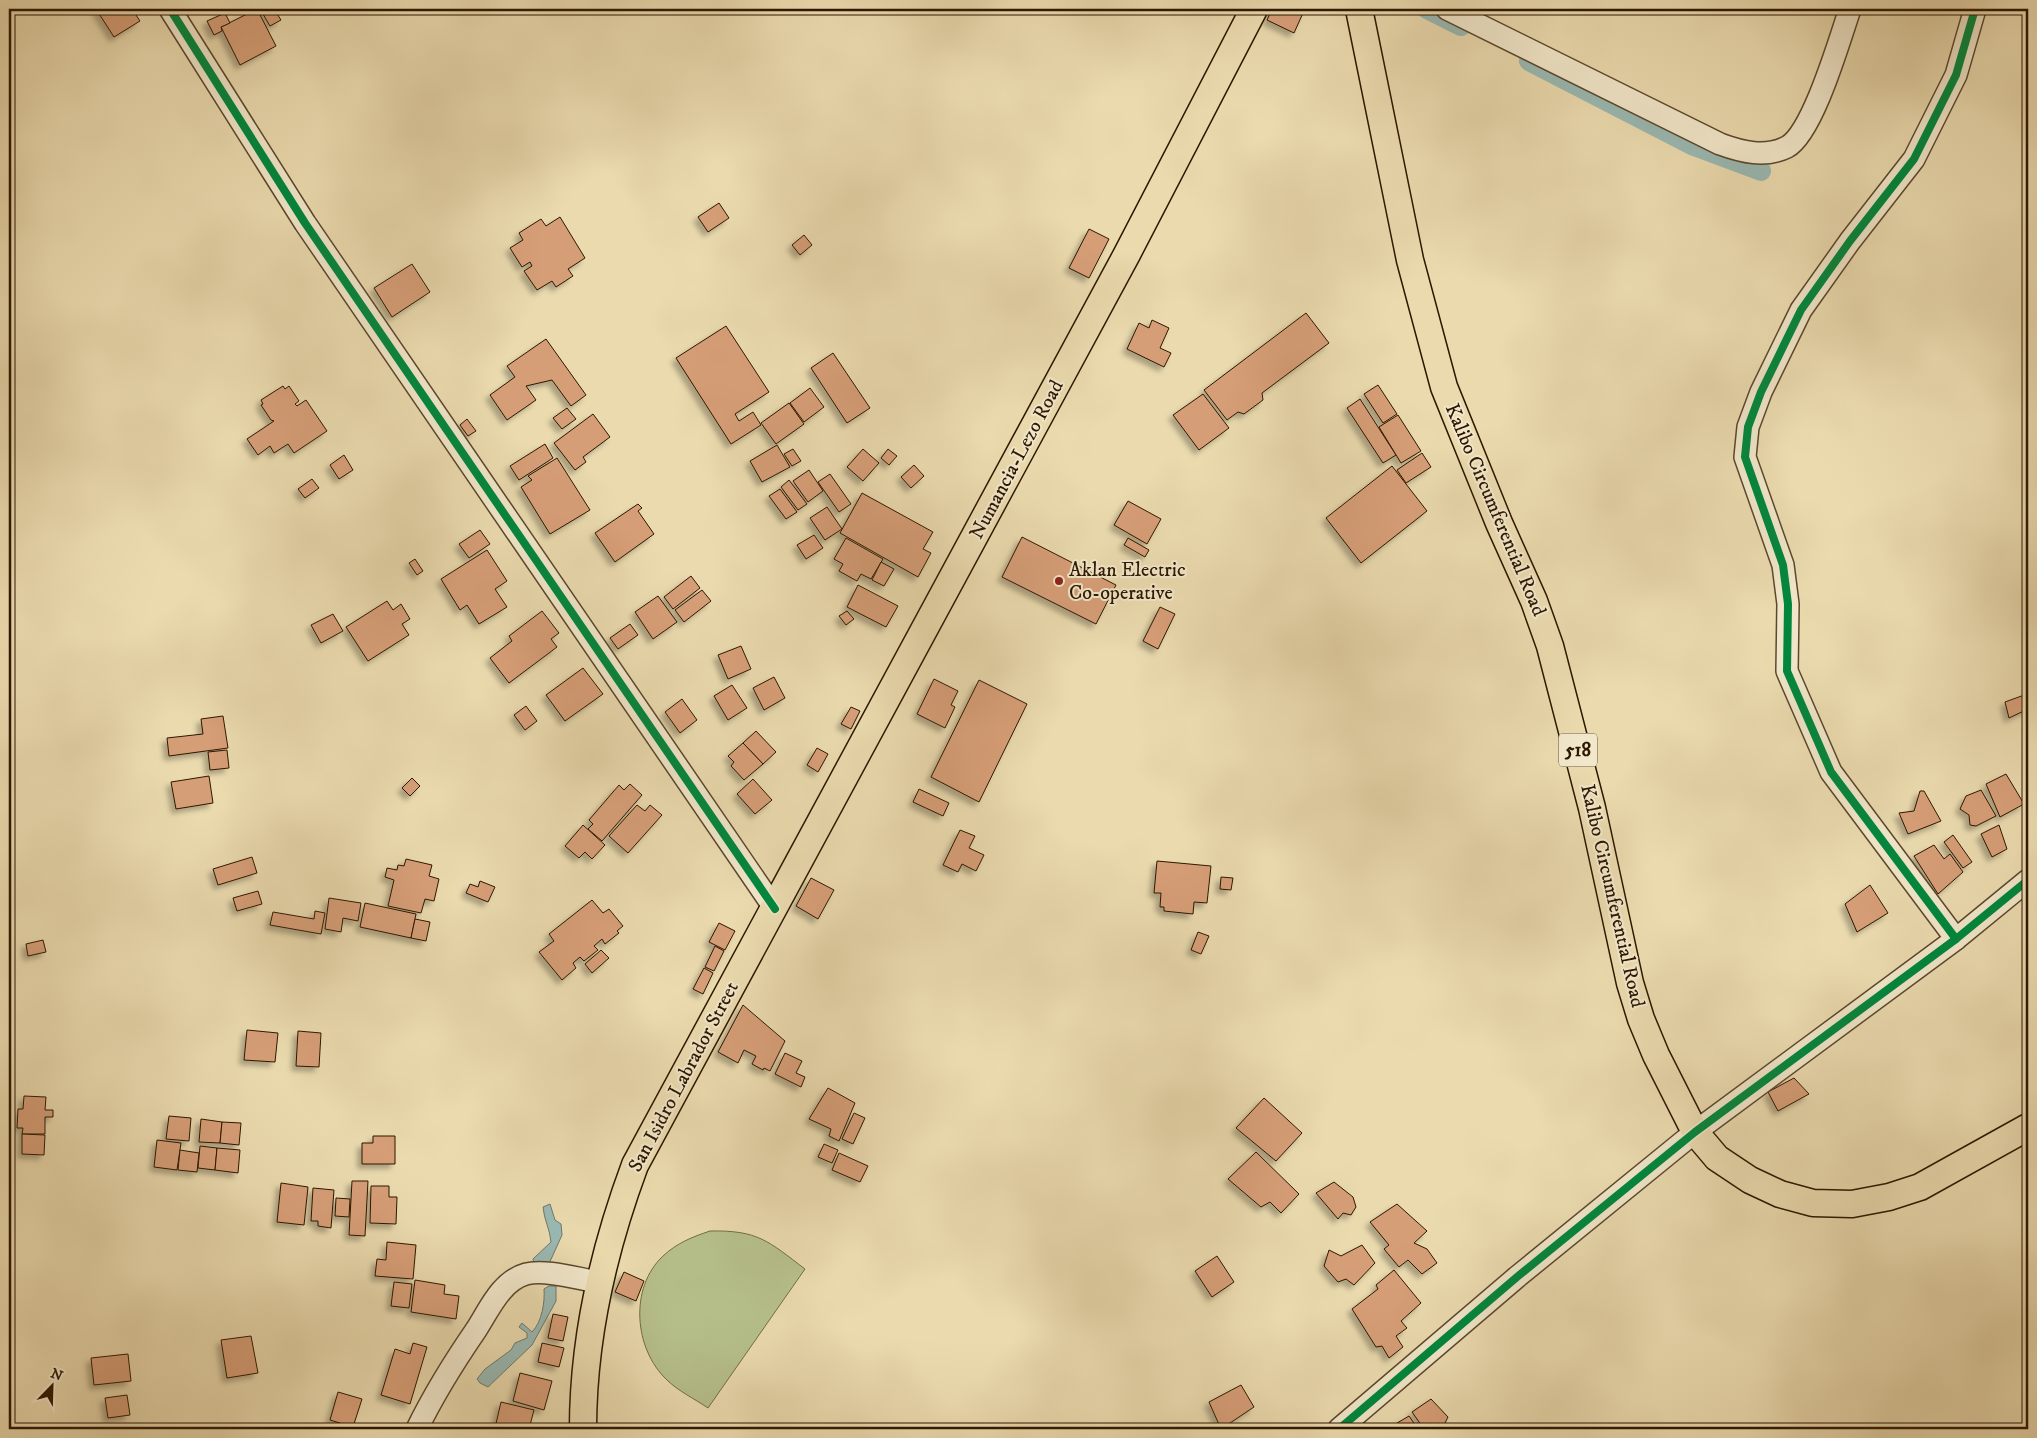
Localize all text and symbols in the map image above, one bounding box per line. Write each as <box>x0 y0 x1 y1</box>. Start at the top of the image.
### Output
street label: Numancia-Lezo Road <box>964 376 1070 544</box>
street label: Kalibo Circumferential Road <box>1439 400 1551 620</box>
place label: Aklan Electric Co-operative <box>1069 558 1186 606</box>
marker: Aklan Electric Co-operative <box>1053 575 1065 587</box>
road number: 518 <box>1559 734 1597 766</box>
street label: Kalibo Circumferential Road <box>1574 782 1650 1010</box>
street label: San Isidro Labrador Street <box>623 978 745 1176</box>
north arrow <box>28 1360 78 1410</box>
text: N <box>48 1364 66 1386</box>

